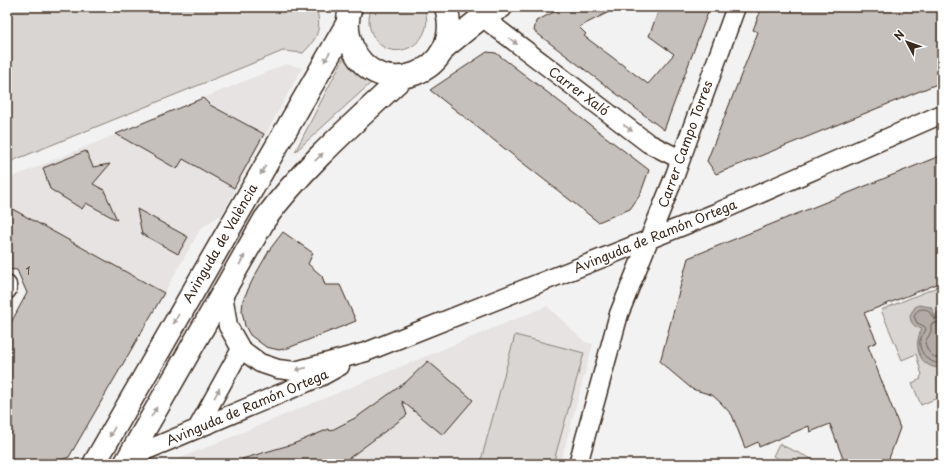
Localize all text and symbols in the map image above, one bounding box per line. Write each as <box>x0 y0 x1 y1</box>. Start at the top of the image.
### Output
north arrow <box>887 22 927 62</box>
text: N <box>890 26 909 44</box>
one-way arrow <box>508 37 518 45</box>
one-way arrow <box>323 52 331 62</box>
street label: Carrer Xaló <box>545 62 614 120</box>
street label: Carrer Campo Torres <box>653 77 716 210</box>
one-way arrow <box>622 123 633 132</box>
one-way arrow <box>314 152 324 162</box>
one-way arrow <box>259 164 266 176</box>
street label: Avinguda de València <box>178 179 262 306</box>
street label: Avinguda de Ramón Ortega <box>570 194 740 277</box>
one-way arrow <box>238 254 245 266</box>
house number: 1 <box>26 262 31 279</box>
one-way arrow <box>173 313 180 325</box>
street label: Avinguda de Ramón Ortega <box>163 363 332 449</box>
one-way arrow <box>295 366 307 372</box>
one-way arrow <box>214 387 220 399</box>
one-way arrow <box>151 406 158 418</box>
one-way arrow <box>109 426 116 438</box>

